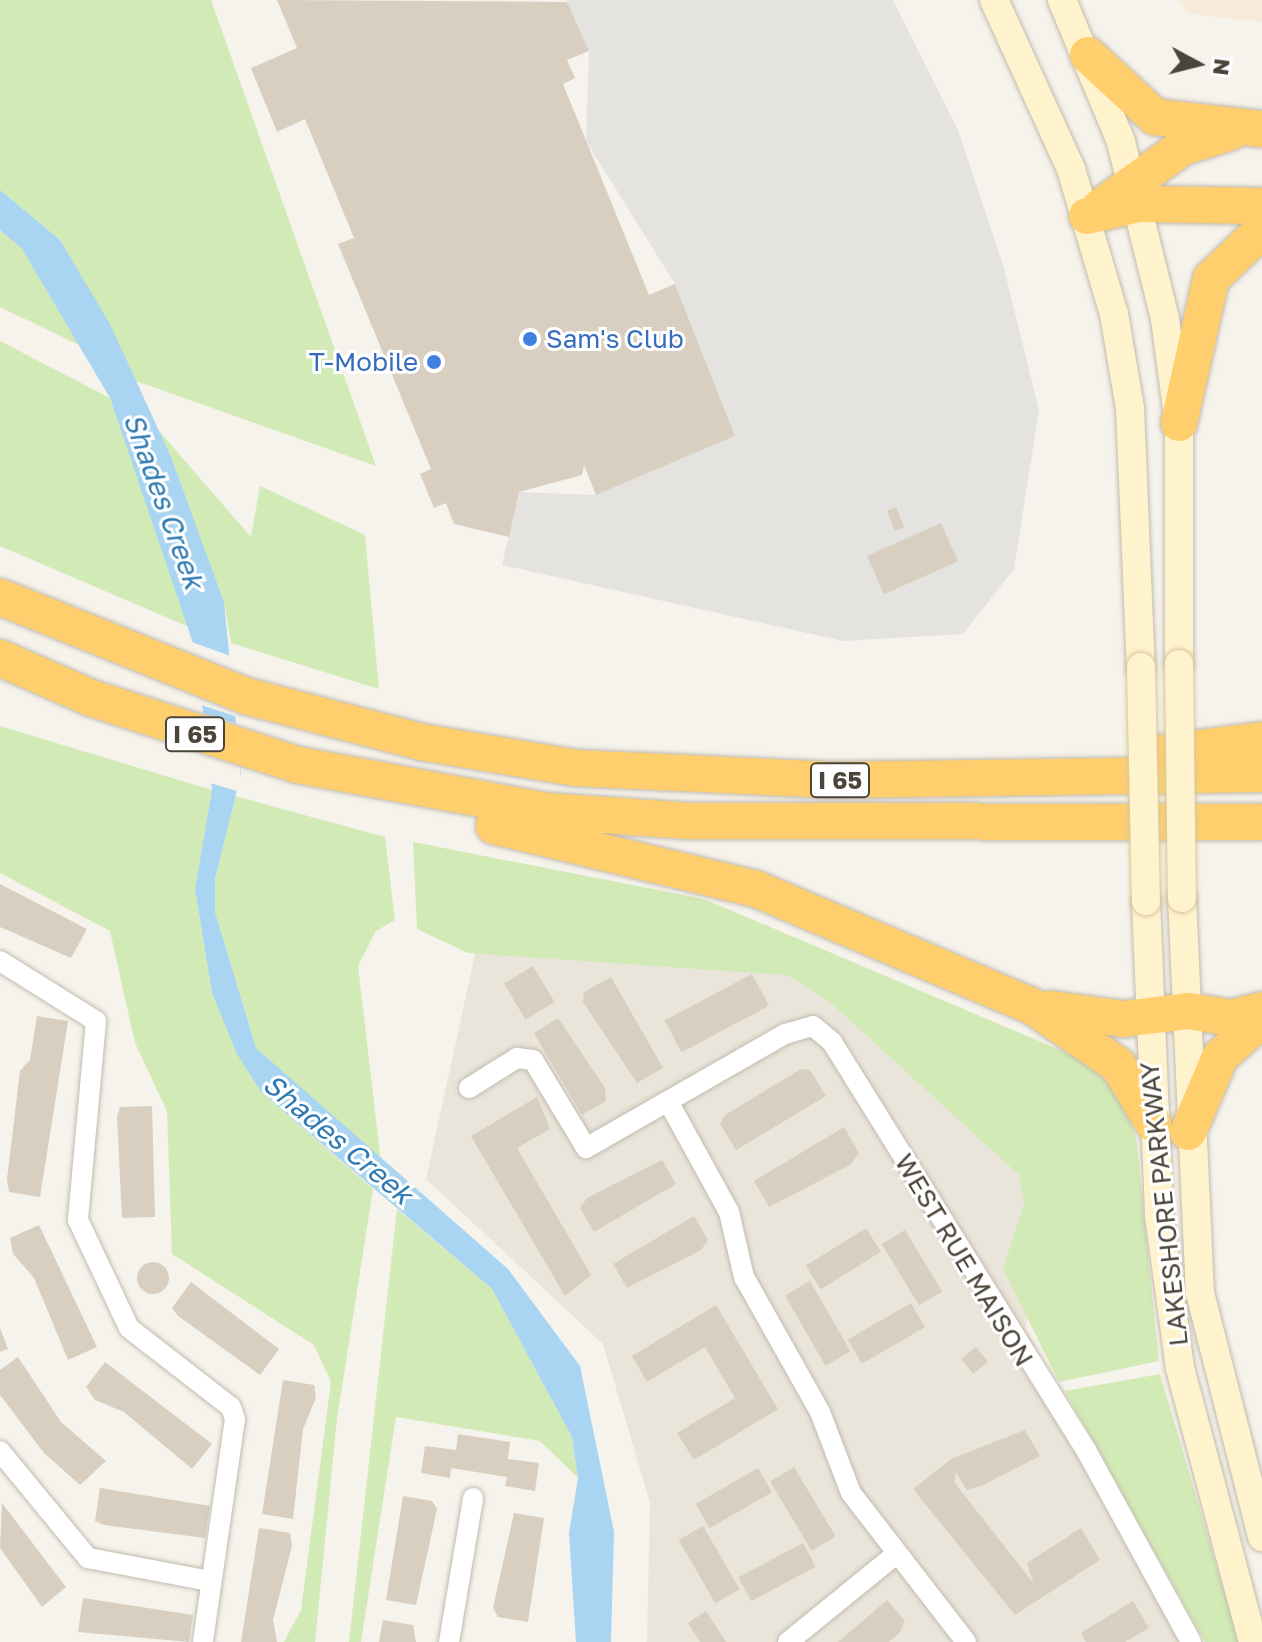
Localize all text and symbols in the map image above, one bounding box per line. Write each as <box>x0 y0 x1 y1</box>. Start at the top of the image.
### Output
north arrow <box>1158 24 1238 104</box>
text: N <box>1208 57 1237 77</box>
place label: Sam's Club <box>546 323 684 355</box>
marker: Sam's Club <box>521 330 539 348</box>
place label: T-Mobile <box>309 346 418 378</box>
marker: T-Mobile <box>425 353 443 371</box>
water label: Shades Creek <box>117 409 211 593</box>
road number: I 65 <box>163 714 227 754</box>
road number: I 65 <box>808 760 872 800</box>
street label: LAKESHORE PARKWAY <box>1134 1060 1194 1348</box>
water label: Shades Creek <box>257 1067 419 1211</box>
street label: WEST RUE MAISON <box>888 1148 1040 1372</box>

